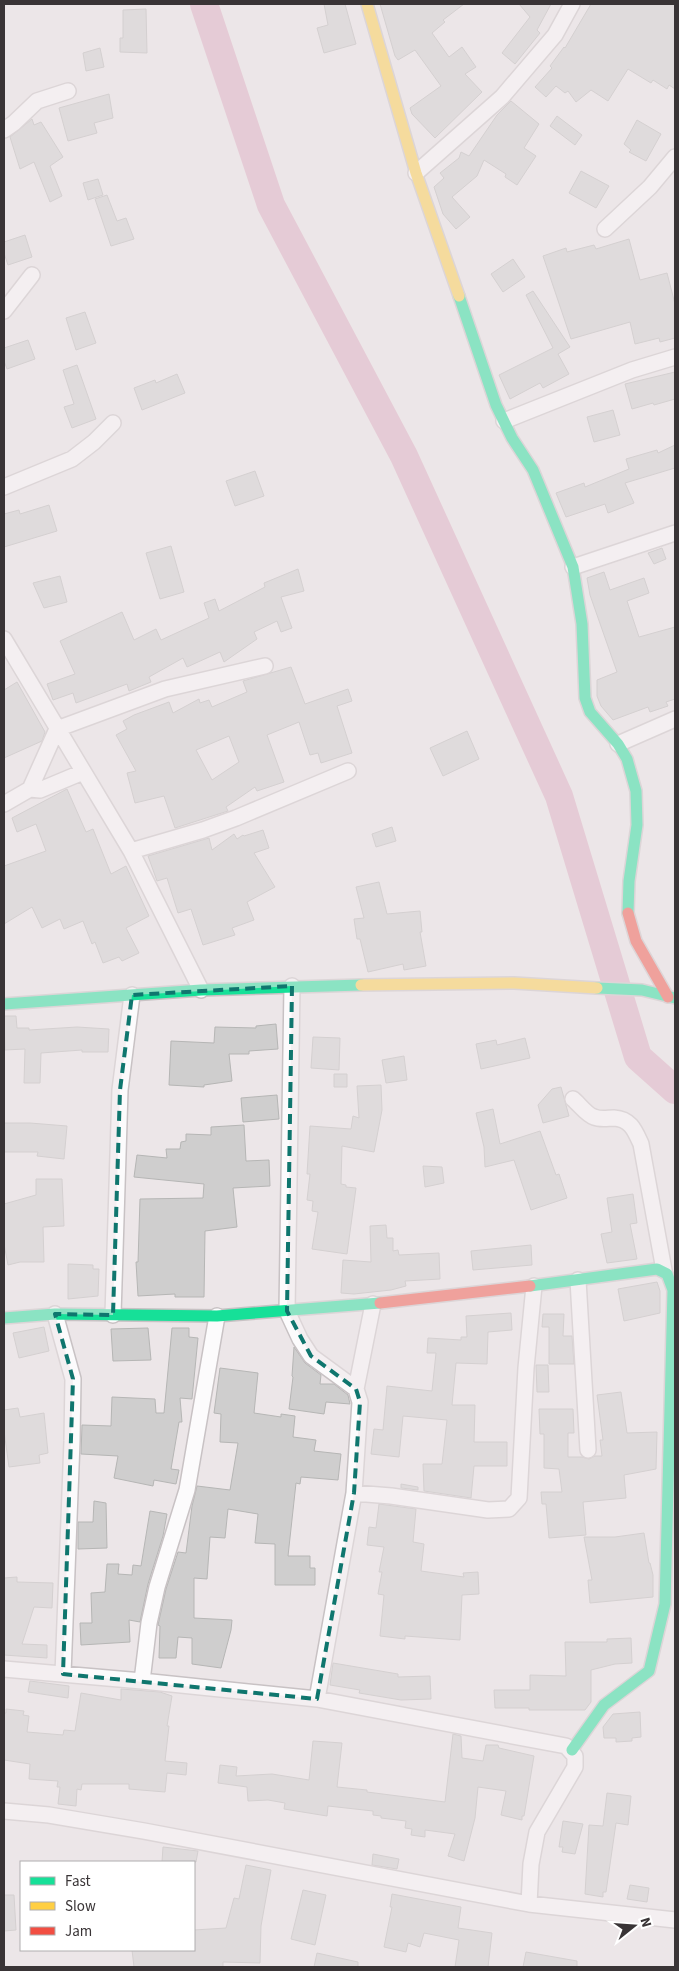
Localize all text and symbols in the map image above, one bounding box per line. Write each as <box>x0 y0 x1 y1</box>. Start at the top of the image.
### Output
legend <box>20 1861 195 1951</box>
text: Fast <box>65 1871 91 1892</box>
text: Slow <box>65 1896 96 1917</box>
north arrow <box>609 1901 659 1951</box>
text: N <box>635 1915 656 1930</box>
text: Jam <box>65 1921 92 1942</box>

